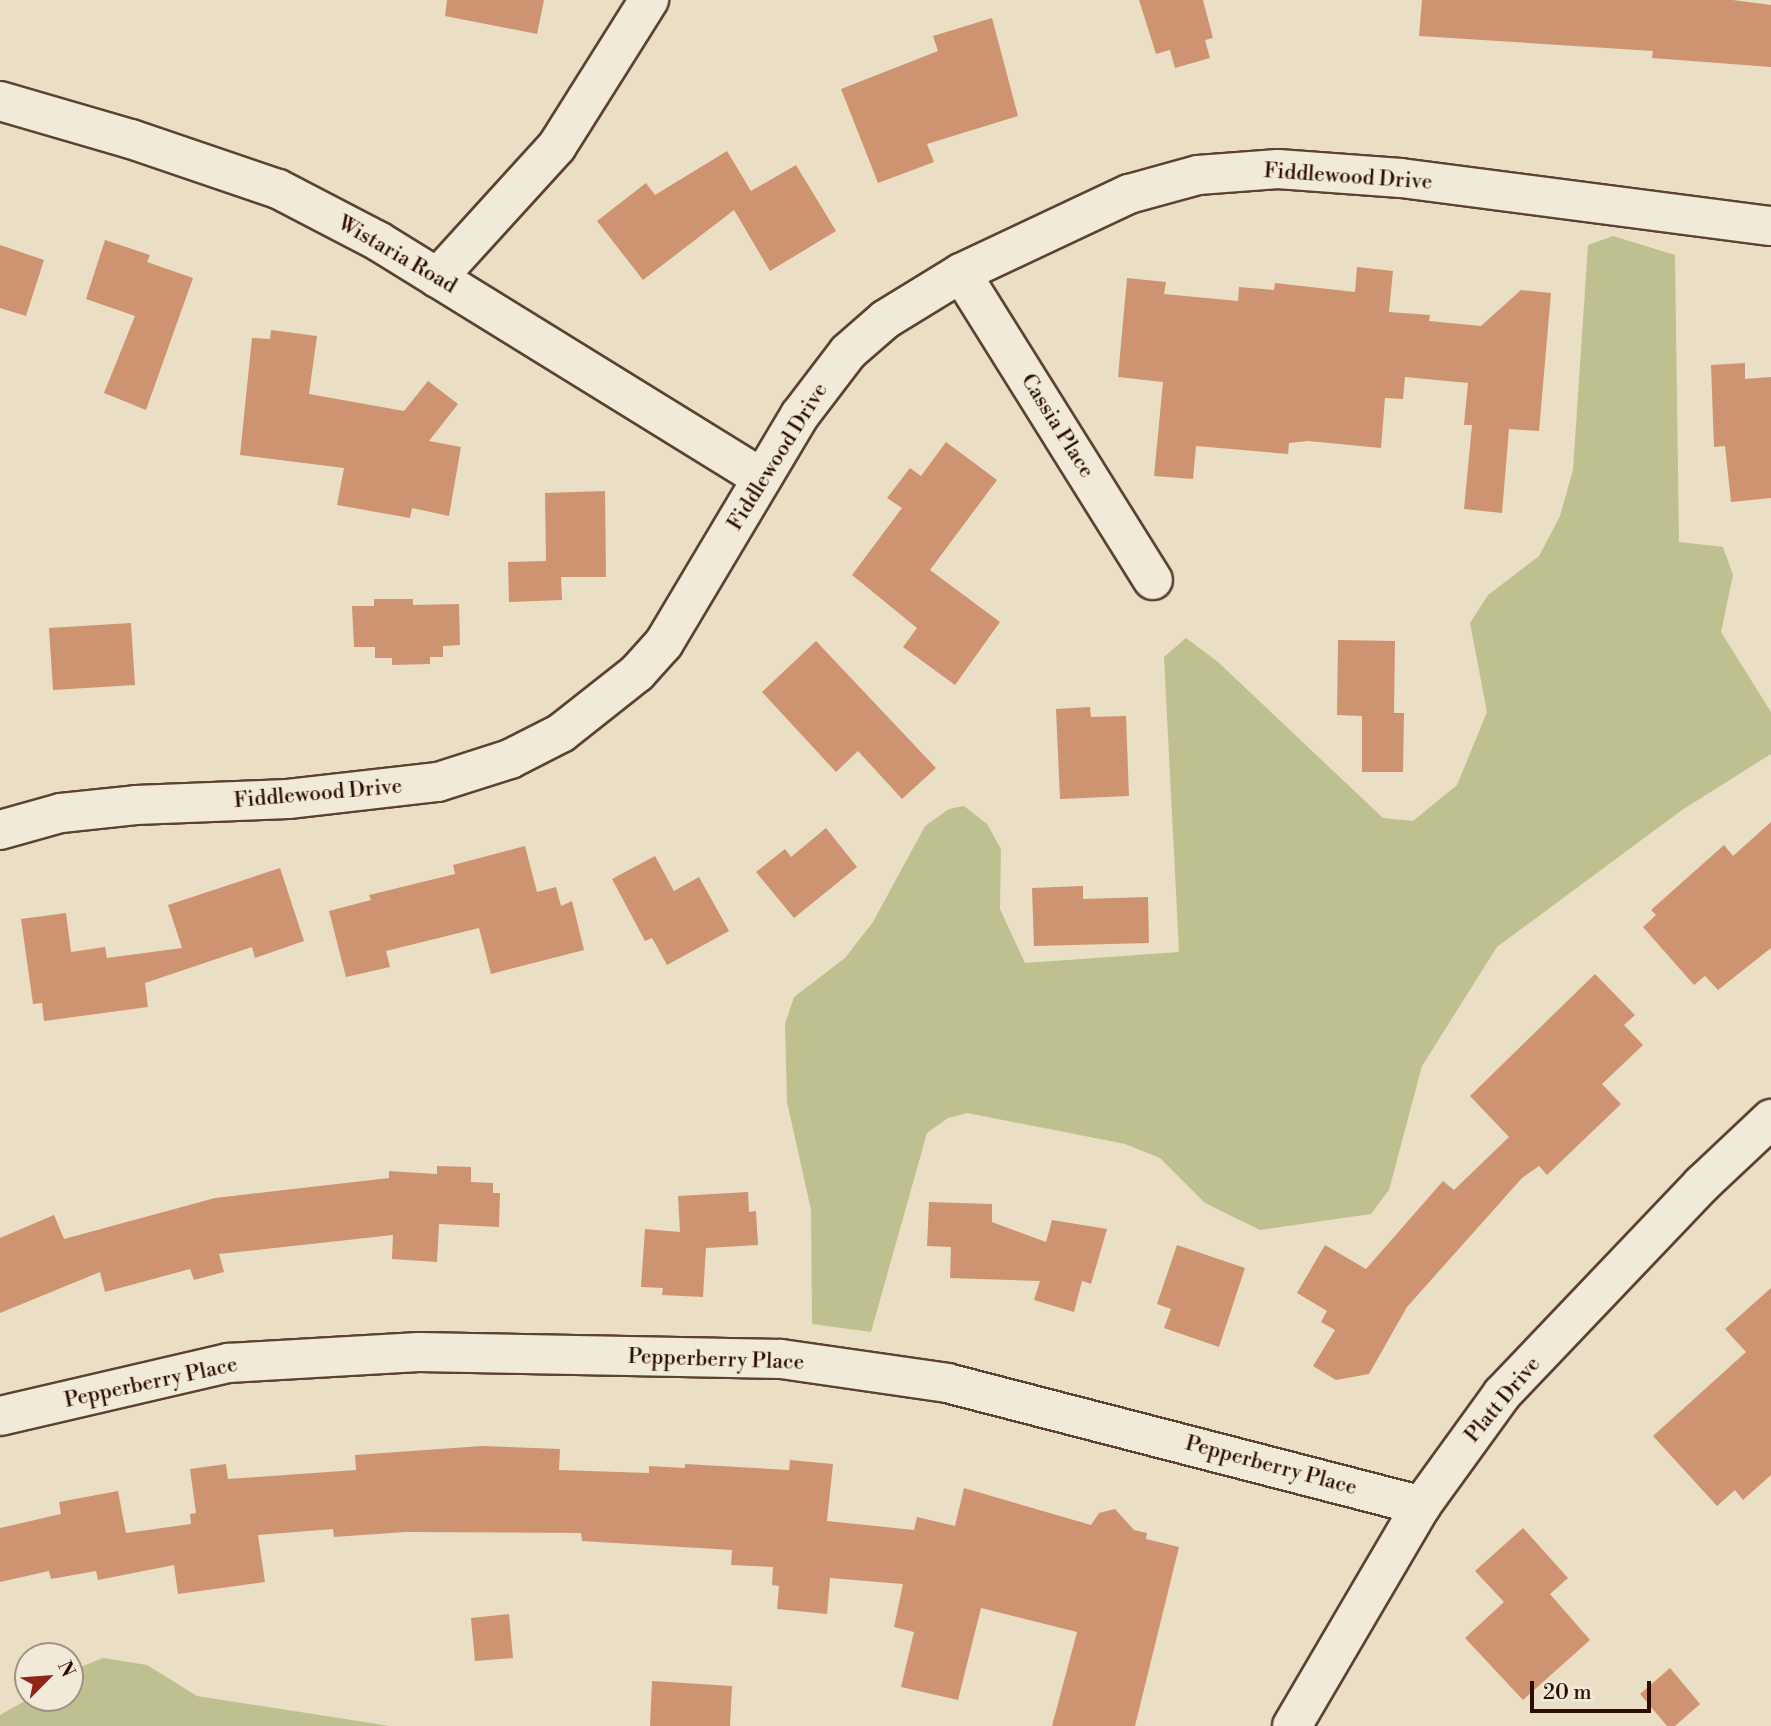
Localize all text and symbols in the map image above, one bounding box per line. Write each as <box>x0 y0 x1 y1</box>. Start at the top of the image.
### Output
street label: Fiddlewood Drive <box>1263 159 1433 195</box>
street label: Wistaria Road <box>333 211 461 299</box>
street label: Cassia Place <box>1015 369 1099 483</box>
street label: Fiddlewood Drive <box>723 379 833 535</box>
street label: Fiddlewood Drive <box>233 774 403 814</box>
street label: Pepperberry Place <box>627 1344 805 1376</box>
street label: Pepperberry Place <box>62 1352 240 1414</box>
street label: Platt Drive <box>1460 1352 1546 1448</box>
street label: Pepperberry Place <box>1183 1431 1359 1501</box>
north arrow <box>14 1642 84 1712</box>
text: N <box>52 1657 80 1681</box>
scale bar <box>1533 1666 1654 1710</box>
text: 20 m <box>1543 1680 1592 1706</box>

